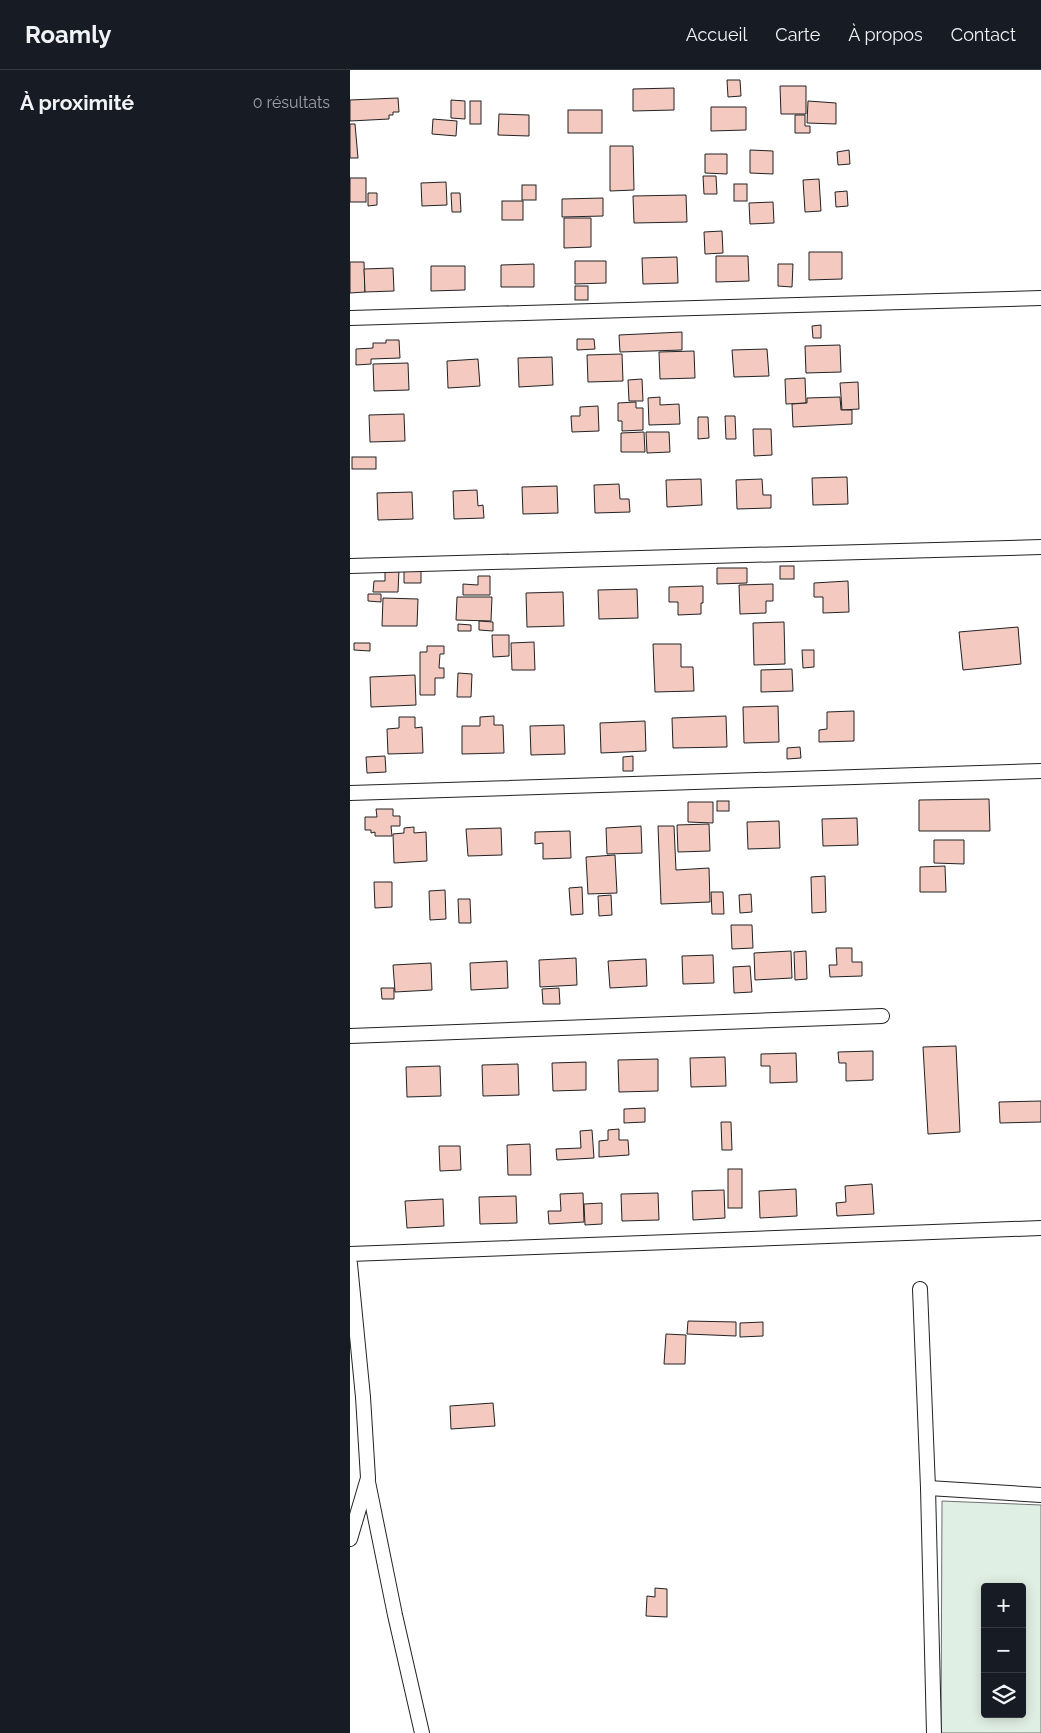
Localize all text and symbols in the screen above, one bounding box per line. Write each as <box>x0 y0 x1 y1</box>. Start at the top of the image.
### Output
text: Roamly <box>25 20 111 49</box>
text: Accueil <box>686 24 747 45</box>
text: Carte <box>775 24 820 45</box>
text: À propos <box>848 24 923 45</box>
text: Contact <box>951 24 1016 45</box>
text: À proximité <box>20 90 134 115</box>
text: 0 résultats <box>253 93 330 112</box>
map controls <box>981 1583 1026 1718</box>
button: + <box>981 1583 1026 1628</box>
button: − <box>981 1628 1026 1673</box>
button: layers <box>981 1673 1026 1718</box>

